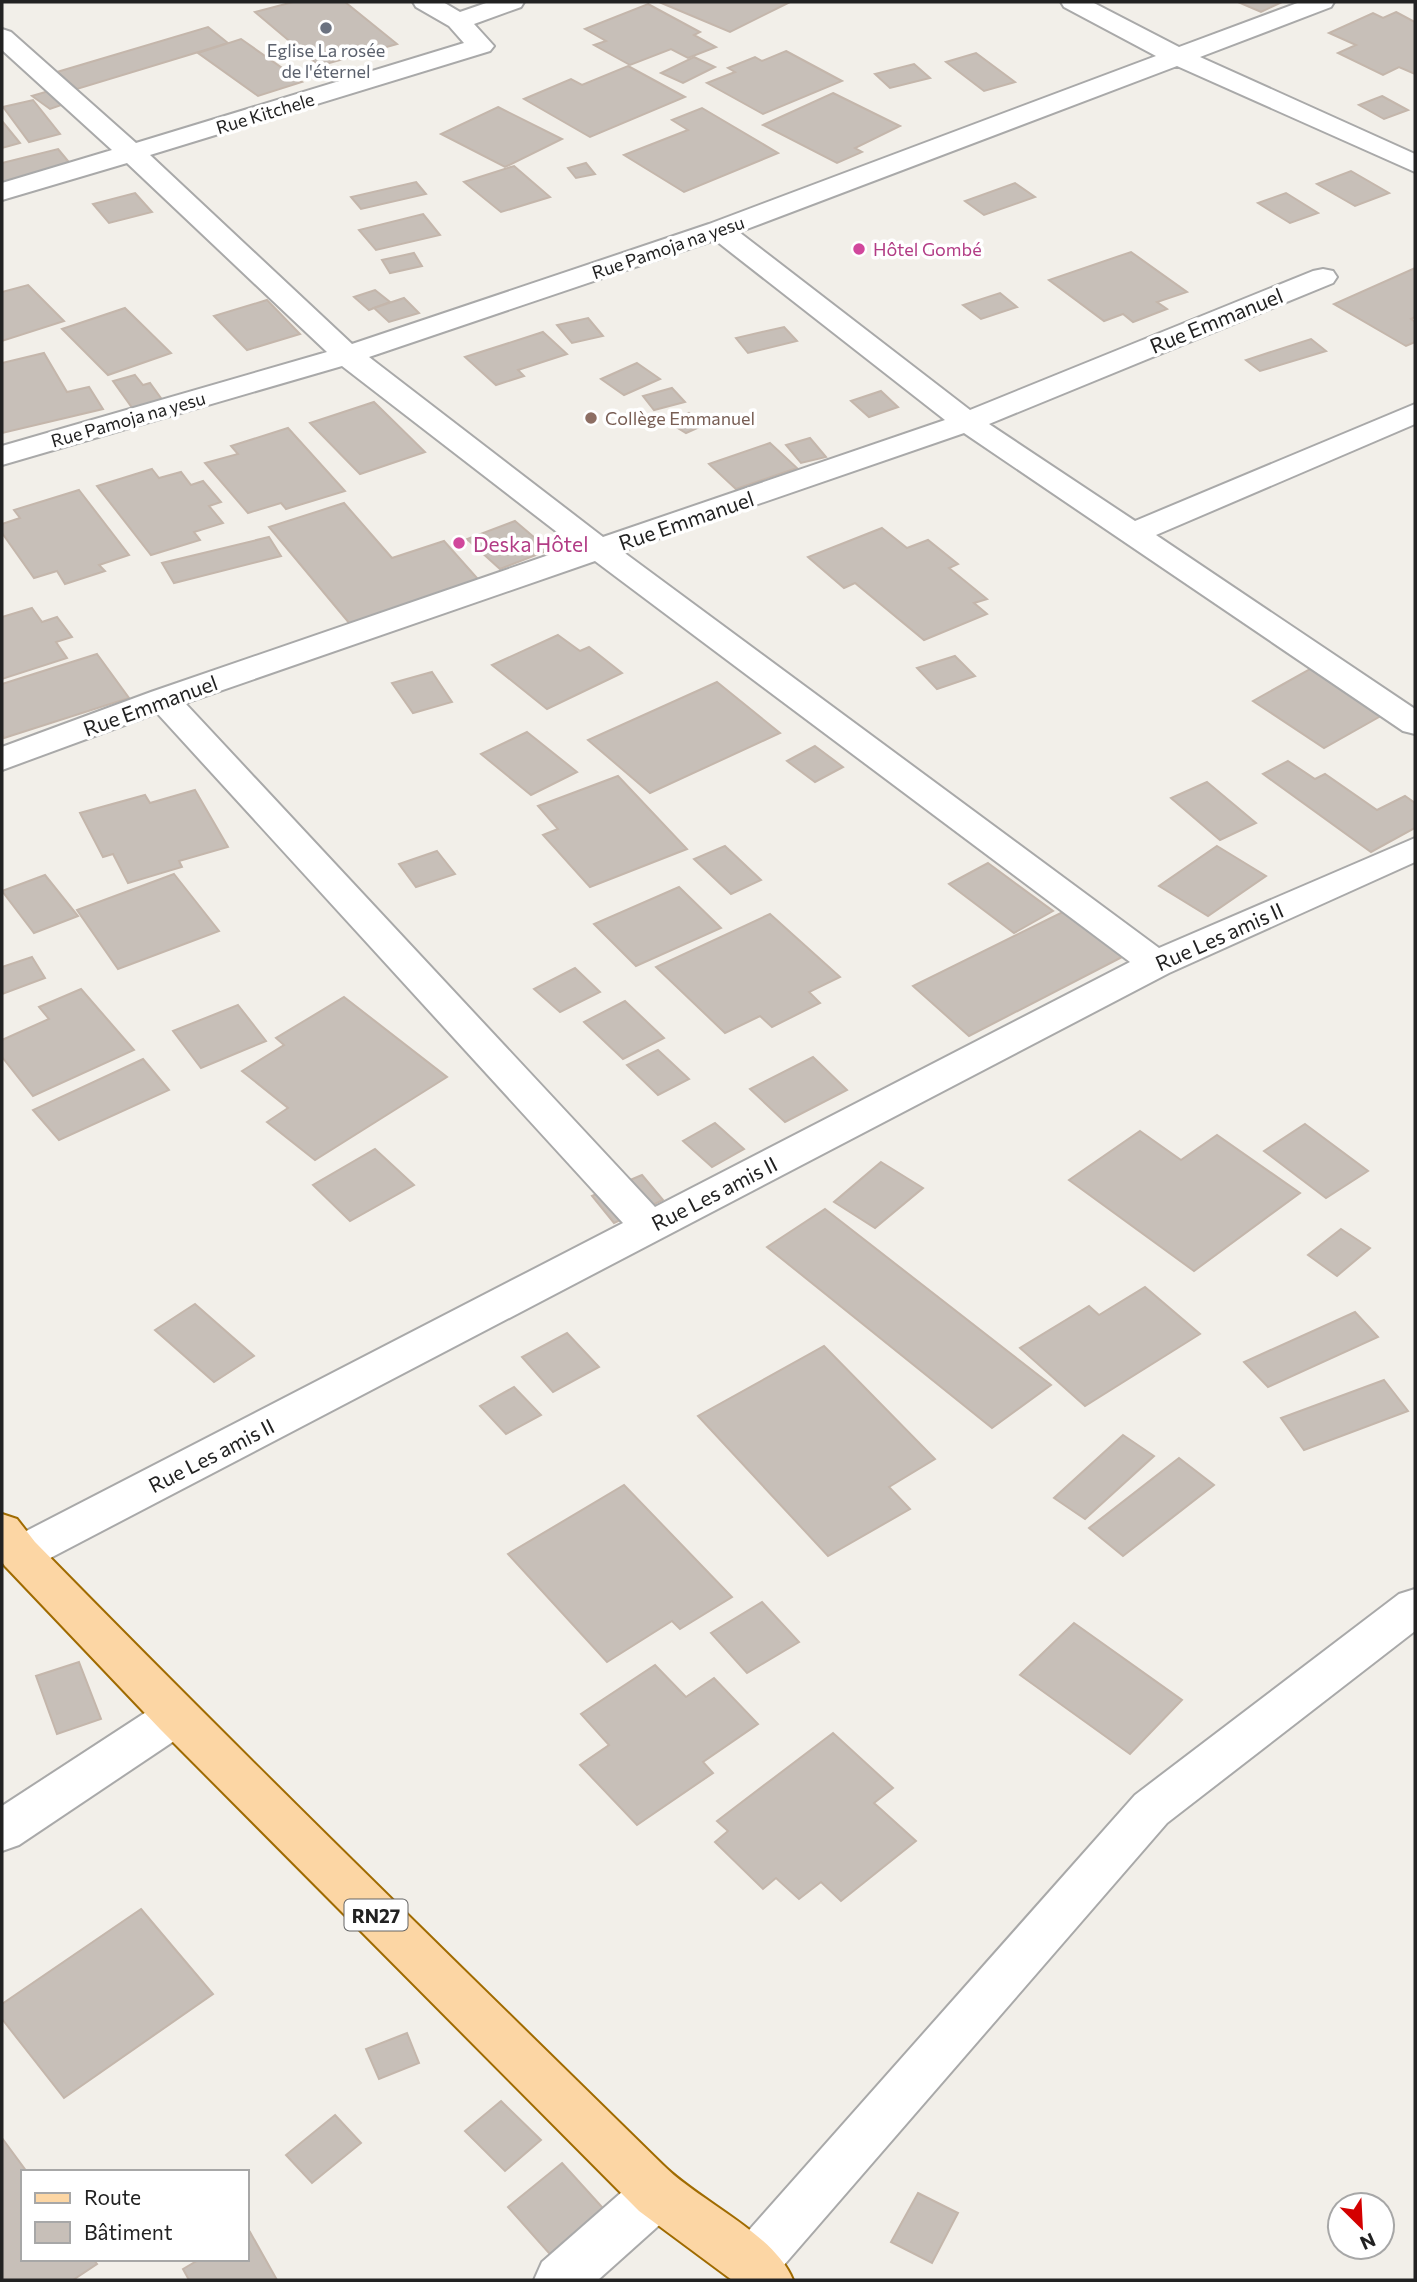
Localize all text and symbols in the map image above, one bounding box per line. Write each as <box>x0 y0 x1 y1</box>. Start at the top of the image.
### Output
marker: Eglise La rosée de l'éternel <box>318 20 334 36</box>
place label: Eglise La rosée de l'éternel <box>267 39 385 82</box>
street label: Rue Kitchele <box>213 88 317 138</box>
street label: Rue Pamoja na yesu <box>589 211 747 283</box>
place label: Hôtel Gombé <box>873 238 982 260</box>
marker: Hôtel Gombé <box>851 241 867 257</box>
street label: Rue Emmanuel <box>1146 282 1286 358</box>
street label: Rue Pamoja na yesu <box>48 386 208 452</box>
place label: Collège Emmanuel <box>605 407 755 429</box>
marker: Collège Emmanuel <box>583 410 599 426</box>
street label: Rue Emmanuel <box>615 485 757 555</box>
place label: Deska Hôtel <box>473 531 589 556</box>
marker: Deska Hôtel <box>451 535 467 551</box>
street label: Rue Emmanuel <box>79 669 221 741</box>
street label: Rue Les amis II <box>1151 897 1287 975</box>
street label: Rue Les amis II <box>647 1151 781 1235</box>
street label: Rue Les amis II <box>144 1413 278 1497</box>
road number: RN27 <box>344 1899 408 1930</box>
legend <box>21 2170 248 2261</box>
text: Route <box>84 2184 141 2209</box>
north arrow <box>1326 2191 1396 2261</box>
text: Bâtiment <box>84 2219 173 2244</box>
text: N <box>1357 2229 1379 2255</box>

